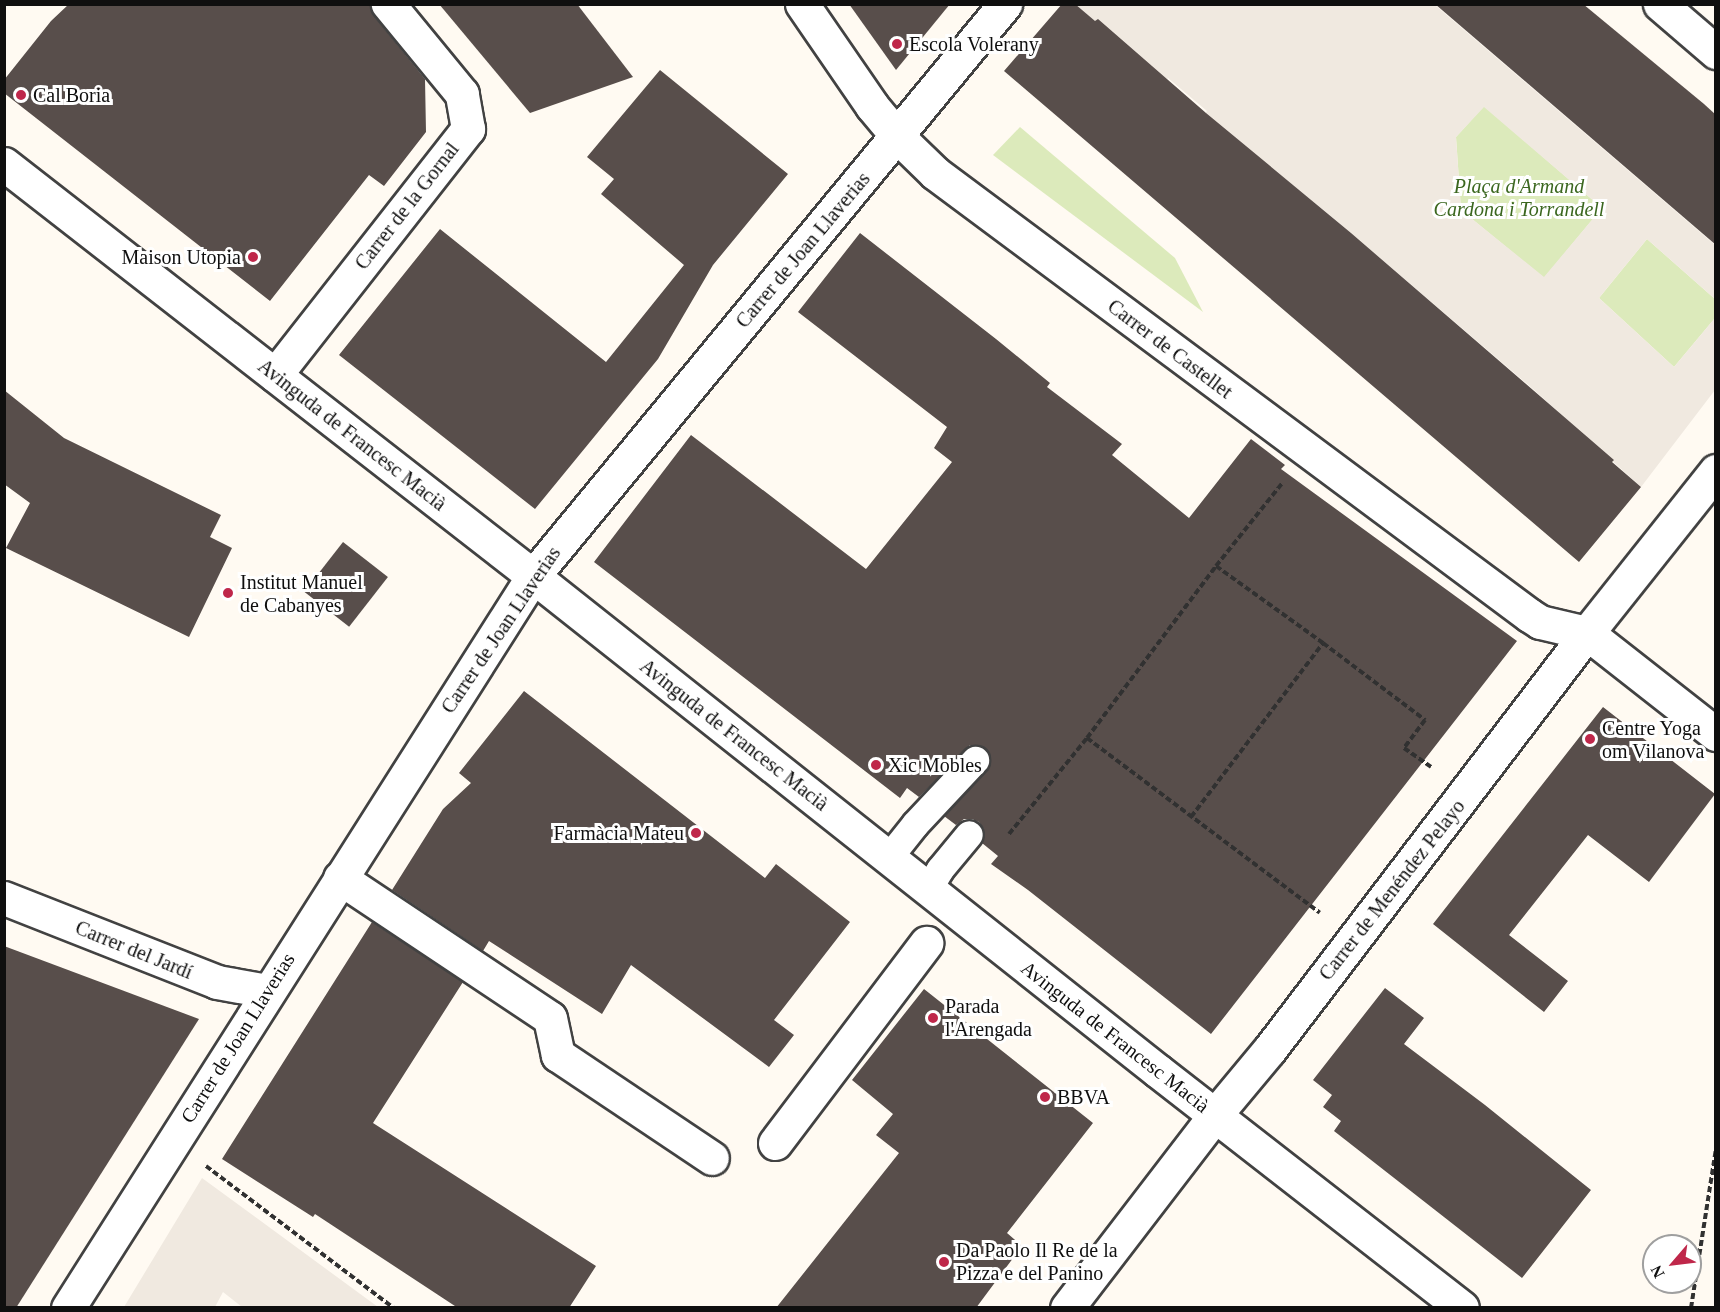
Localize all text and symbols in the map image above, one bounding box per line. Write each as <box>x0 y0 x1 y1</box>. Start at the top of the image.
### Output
place label: Escola Volerany <box>909 32 1039 56</box>
marker: Escola Volerany <box>890 37 904 51</box>
place label: Cal Boria <box>33 83 110 107</box>
marker: Cal Boria <box>14 88 28 102</box>
street label: Carrer de la Gornal <box>350 138 464 274</box>
street label: Carrer de Joan Llaverias <box>731 167 875 333</box>
park label: Plaça d'Armand Cardona i Torrandell <box>1434 174 1604 221</box>
place label: Maison Utopia <box>122 245 241 269</box>
marker: Maison Utopia <box>246 250 260 264</box>
street label: Carrer de Castellet <box>1103 294 1237 404</box>
street label: Avinguda de Francesc Macià <box>253 354 451 516</box>
street label: Carrer de Joan Llaverias <box>436 542 566 718</box>
place label: Institut Manuel de Cabanyes <box>240 570 363 617</box>
marker: Institut Manuel de Cabanyes <box>221 586 235 600</box>
street label: Avinguda de Francesc Macià <box>635 654 833 816</box>
place label: Centre Yoga om Vilanova <box>1602 716 1705 763</box>
marker: Centre Yoga om Vilanova <box>1583 732 1597 746</box>
place label: Xic Mobles <box>888 753 982 777</box>
marker: Xic Mobles <box>869 758 883 772</box>
street label: Carrer de Menéndez Pelayo <box>1314 795 1470 985</box>
place label: Farmàcia Mateu <box>554 821 684 845</box>
marker: Farmàcia Mateu <box>689 826 703 840</box>
street label: Carrer del Jardí <box>72 916 196 984</box>
street label: Carrer de Joan Llaverias <box>176 949 300 1127</box>
street label: Avinguda de Francesc Macià <box>1016 956 1214 1118</box>
place label: Parada l'Arengada <box>945 994 1032 1041</box>
marker: Parada l'Arengada <box>926 1011 940 1025</box>
place label: BBVA <box>1057 1085 1110 1109</box>
marker: BBVA <box>1038 1090 1052 1104</box>
north arrow <box>1642 1234 1702 1294</box>
place label: Da Paolo Il Re de la Pizza e del Panino <box>956 1238 1118 1285</box>
marker: Da Paolo Il Re de la Pizza e del Panino <box>937 1255 951 1269</box>
text: N <box>1647 1263 1668 1281</box>

